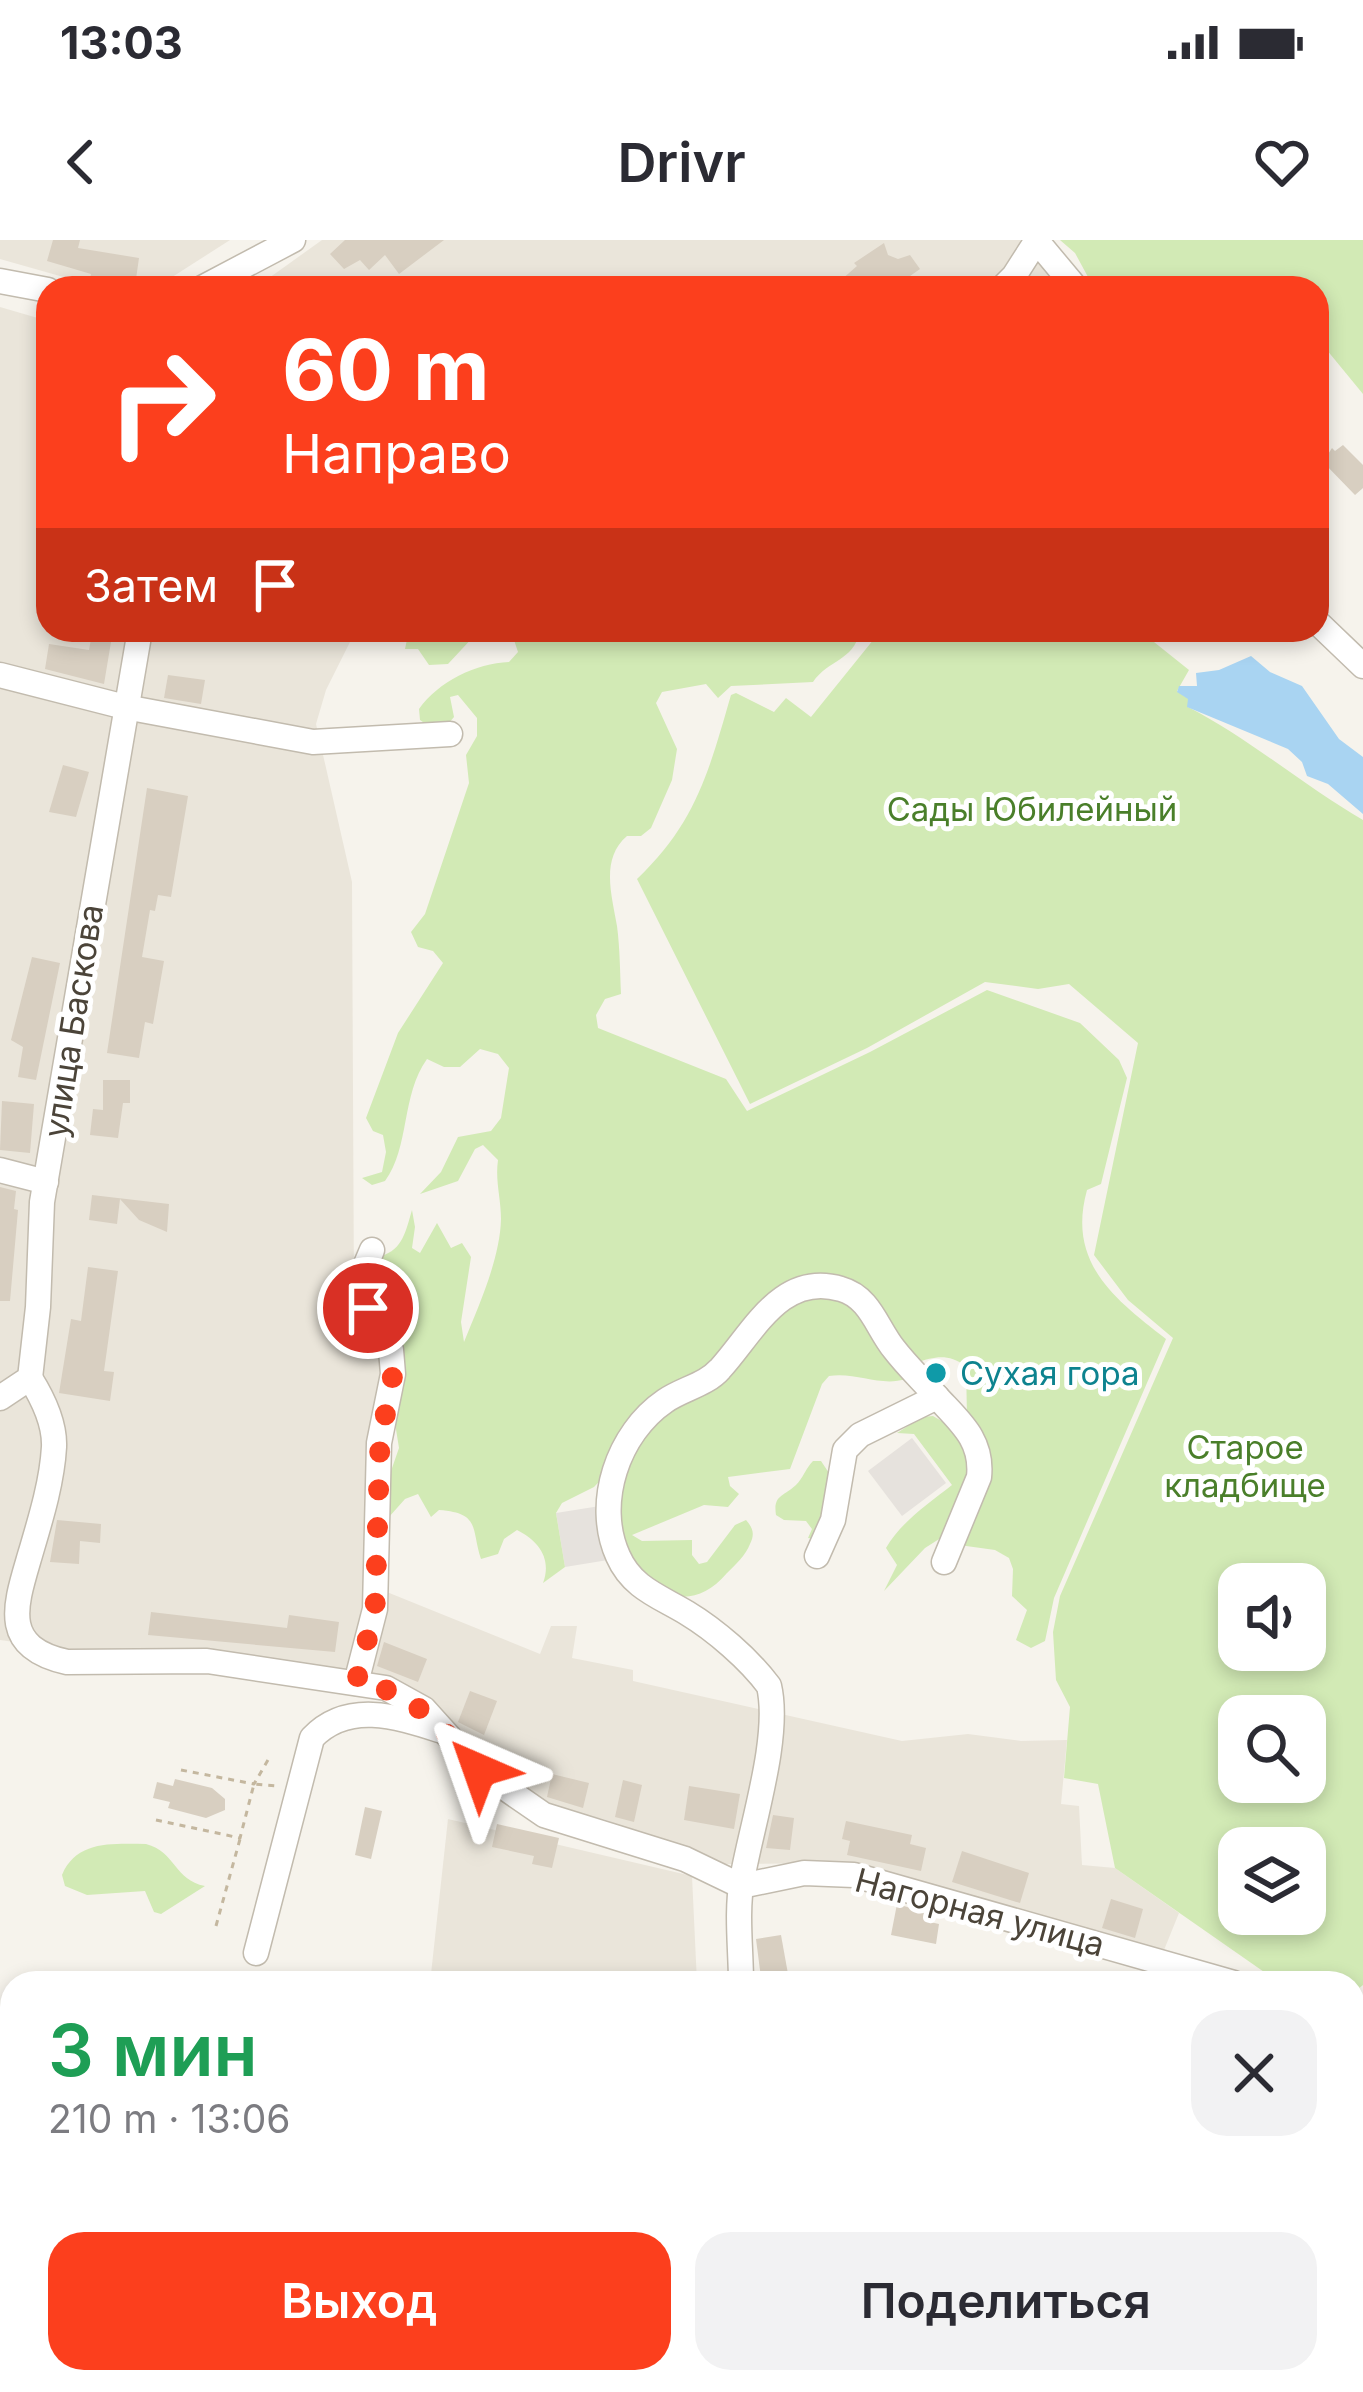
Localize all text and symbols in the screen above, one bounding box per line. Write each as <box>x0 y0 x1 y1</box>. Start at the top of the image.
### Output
text: 13:03 <box>60 15 183 70</box>
icon: back <box>48 129 114 195</box>
icon: heart <box>1249 129 1315 195</box>
text: Drivr <box>617 130 746 195</box>
text: 60 m <box>282 319 490 420</box>
icon: right <box>84 324 240 480</box>
text: Направо <box>282 421 511 486</box>
icon: arrive <box>242 552 308 618</box>
text: Затем <box>84 558 218 613</box>
park label: Сады Юбилейный <box>887 789 1177 829</box>
street label: улица Баскова <box>35 901 111 1141</box>
pin <box>317 1257 419 1359</box>
icon: arrive <box>335 1275 401 1341</box>
place label: Сухая гора <box>960 1353 1139 1393</box>
marker: Сухая гора <box>923 1360 949 1386</box>
park label: Старое кладбище <box>1164 1427 1326 1505</box>
map controls <box>1218 1563 1326 1935</box>
button: sound <box>1218 1563 1326 1671</box>
button: search <box>1218 1695 1326 1803</box>
position arrow <box>416 1707 542 1833</box>
button: layers <box>1218 1827 1326 1935</box>
street label: Нагорная улица <box>851 1860 1109 1964</box>
text: 3 мин <box>48 2006 258 2093</box>
button: close <box>1191 2010 1317 2136</box>
text: 210 m · 13:06 <box>48 2095 291 2142</box>
button: Выход <box>48 2232 671 2370</box>
button: Поделиться <box>695 2232 1317 2370</box>

